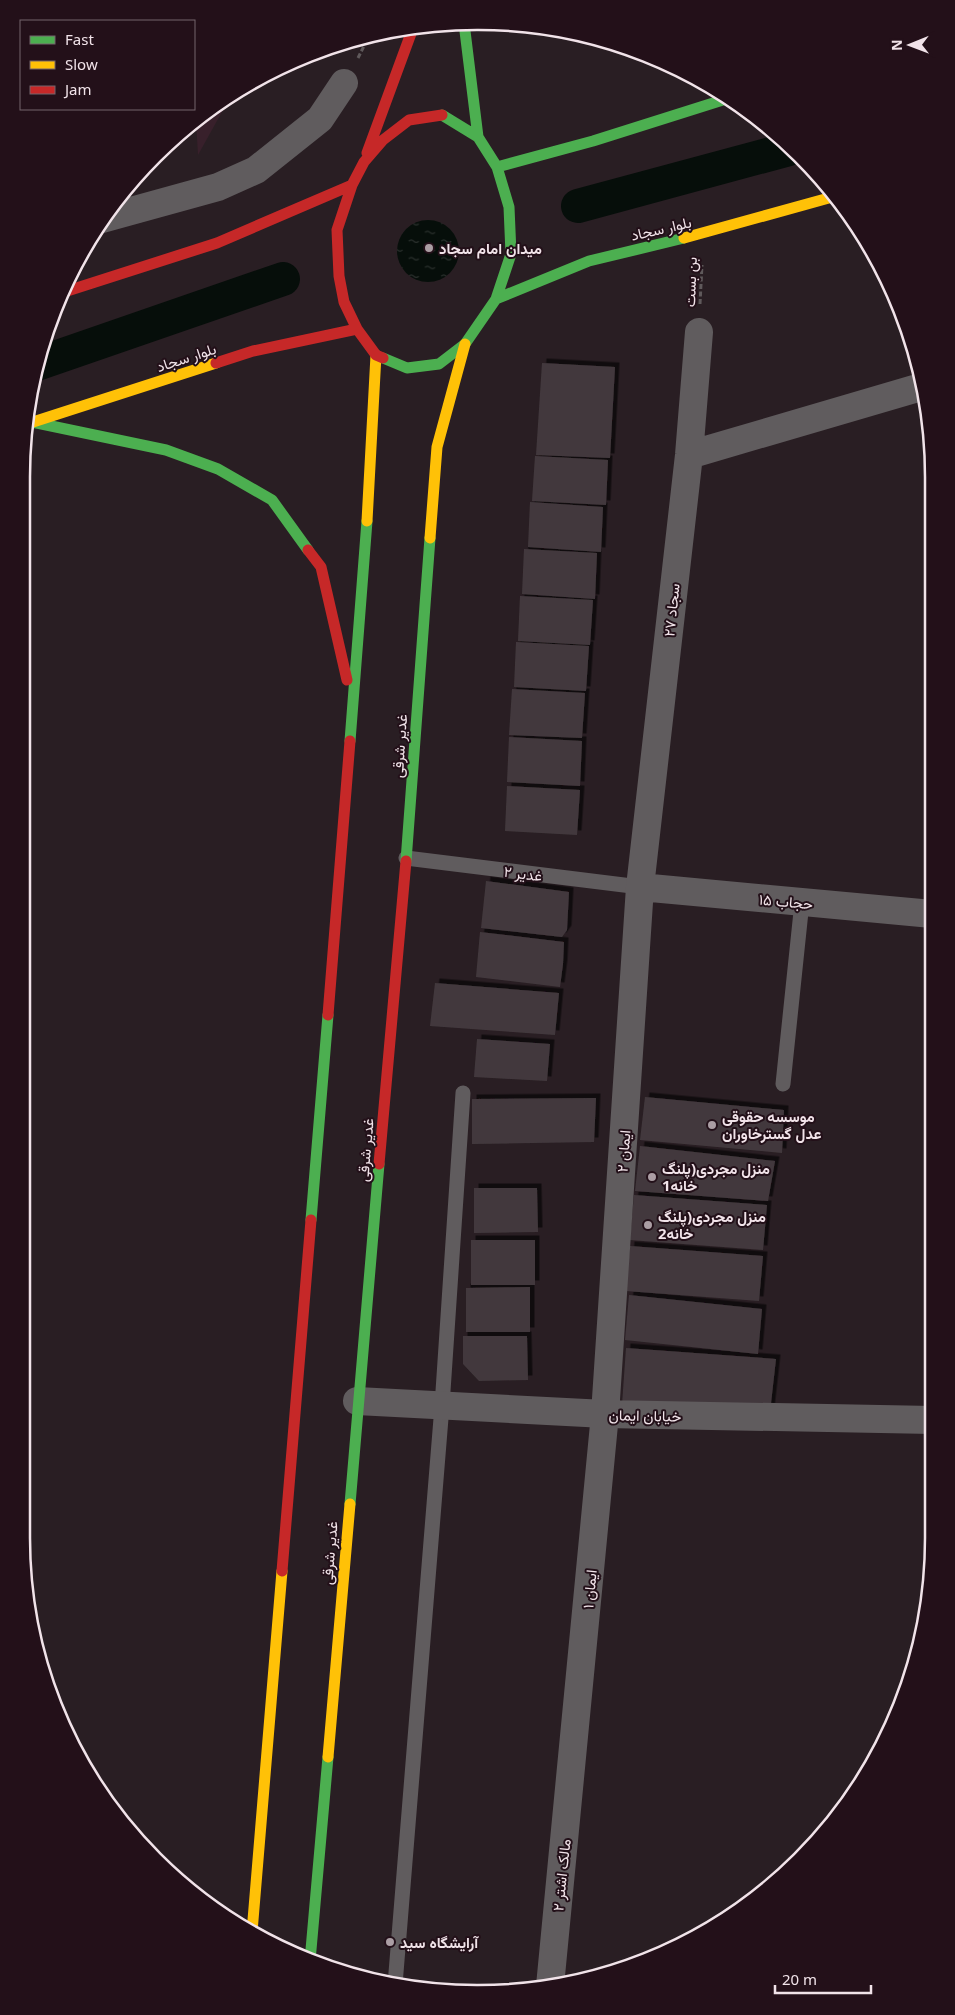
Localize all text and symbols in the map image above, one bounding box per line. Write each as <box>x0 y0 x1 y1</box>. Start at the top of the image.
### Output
legend <box>20 20 195 110</box>
north arrow <box>885 20 935 70</box>
text: Fast <box>65 29 94 49</box>
text: N <box>887 39 906 51</box>
text: Slow <box>65 54 98 74</box>
text: Jam <box>63 79 92 99</box>
street label: بلوار سجاد <box>629 211 693 245</box>
place label: میدان امام سجاد <box>439 238 542 259</box>
marker: میدان امام سجاد <box>423 242 435 254</box>
street label: بن بست <box>679 257 702 307</box>
street label: بلوار سجاد <box>154 338 218 376</box>
street label: سجاد ۲۷ <box>658 582 684 638</box>
street label: غدیر شرقی <box>387 713 412 779</box>
street label: غدیر ۲ <box>503 861 544 885</box>
street label: حجاب ۱۵ <box>758 889 814 913</box>
place label: موسسه حقوقی عدل گسترخاوران <box>722 1106 822 1143</box>
street label: غدیر شرقی <box>352 1117 379 1183</box>
marker: موسسه حقوقی عدل گسترخاوران <box>706 1119 718 1131</box>
street label: ایمان ۲ <box>612 1129 634 1173</box>
place label: منزل مجردی(پلنگ خانه1 <box>662 1158 770 1195</box>
marker: منزل مجردی(پلنگ خانه1 <box>646 1171 658 1183</box>
place label: منزل مجردی(پلنگ خانه2 <box>658 1206 766 1243</box>
marker: منزل مجردی(پلنگ خانه2 <box>642 1219 654 1231</box>
street label: خیابان ایمان <box>609 1404 681 1426</box>
street label: غدیر شرقی <box>316 1520 343 1586</box>
street label: ایمان ۱ <box>577 1569 601 1609</box>
street label: مالک اشتر ۲ <box>547 1838 575 1912</box>
place label: آرایشگاه سید <box>400 1932 479 1952</box>
marker: آرایشگاه سید <box>384 1936 396 1948</box>
scale bar <box>775 1962 871 1994</box>
text: 20 m <box>782 1969 817 1989</box>

